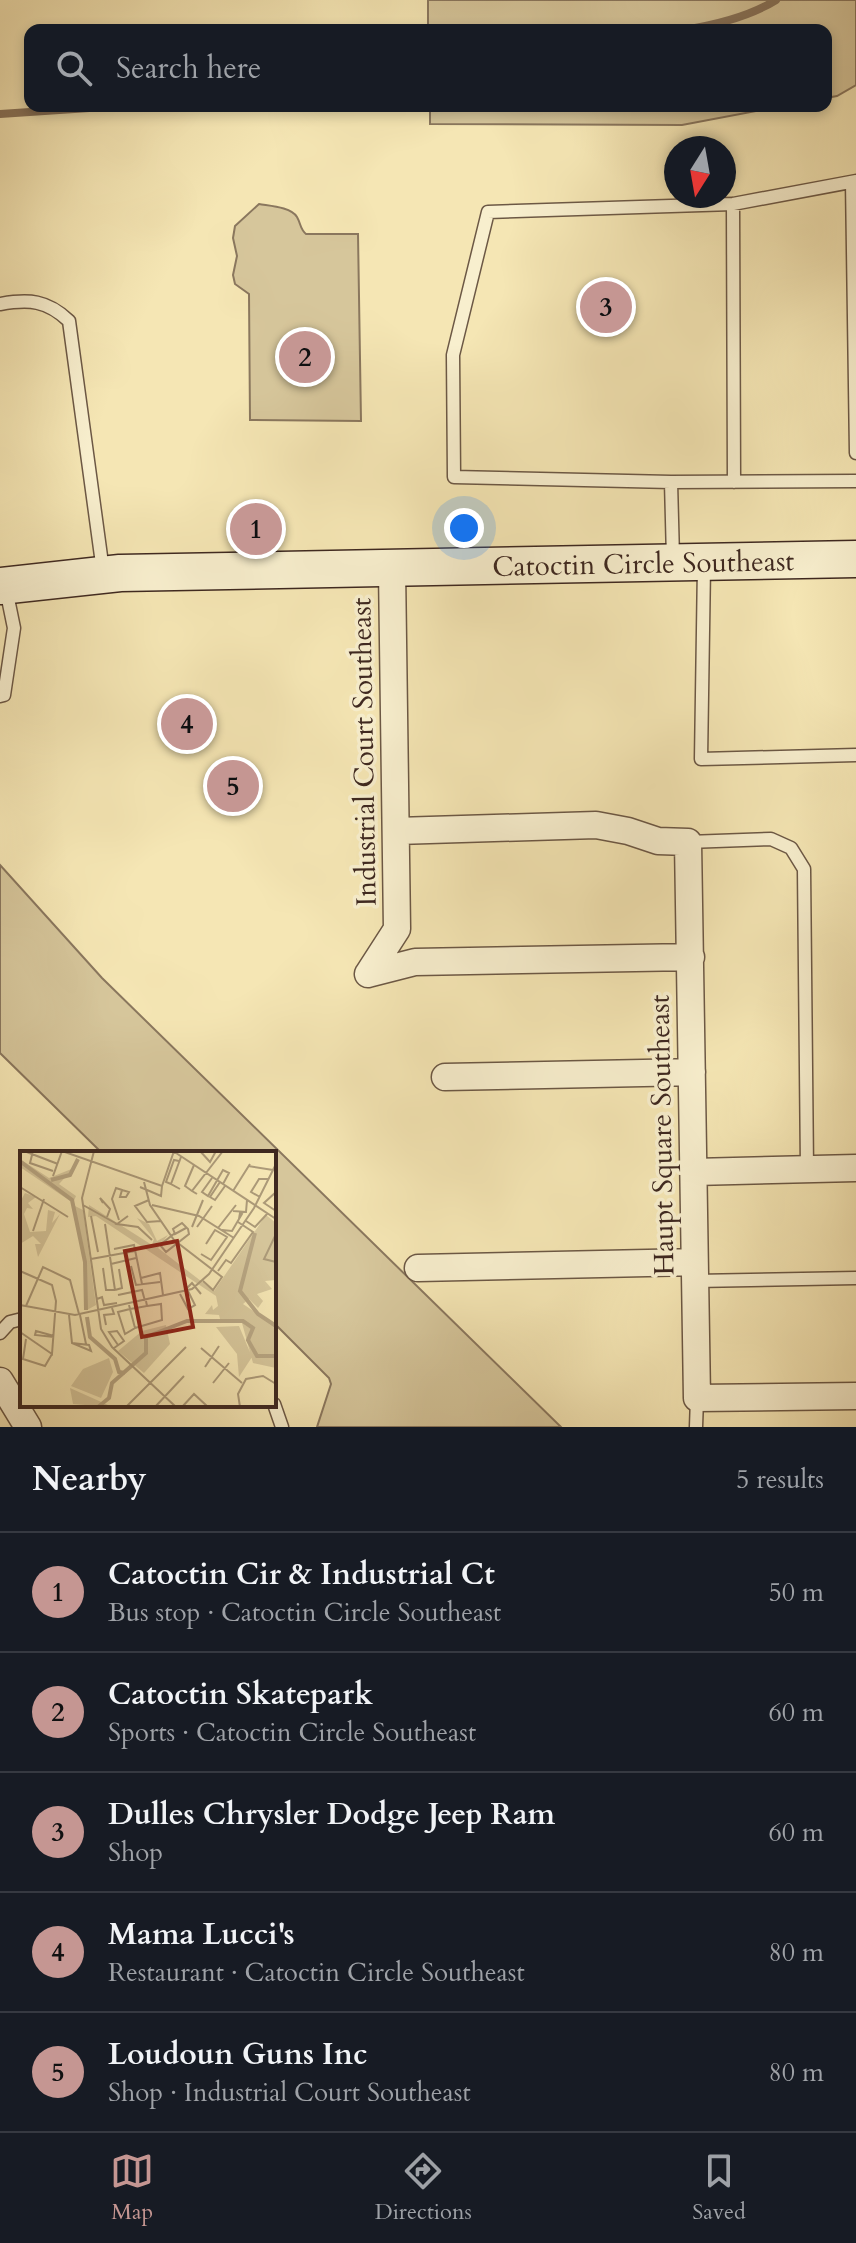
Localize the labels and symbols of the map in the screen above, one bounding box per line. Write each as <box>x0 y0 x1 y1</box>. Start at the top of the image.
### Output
north arrow <box>664 136 736 208</box>
pin: 3 <box>580 277 632 337</box>
pin: 2 <box>279 327 331 387</box>
pin: 1 <box>230 499 282 559</box>
your location <box>444 508 484 548</box>
street label: Catoctin Circle Southeast <box>492 542 795 586</box>
street label: Industrial Court Southeast <box>342 597 386 907</box>
pin: 4 <box>161 694 213 754</box>
pin: 5 <box>207 756 259 816</box>
street label: Haupt Square Southeast <box>641 994 683 1276</box>
inset map <box>20 1151 276 1407</box>

